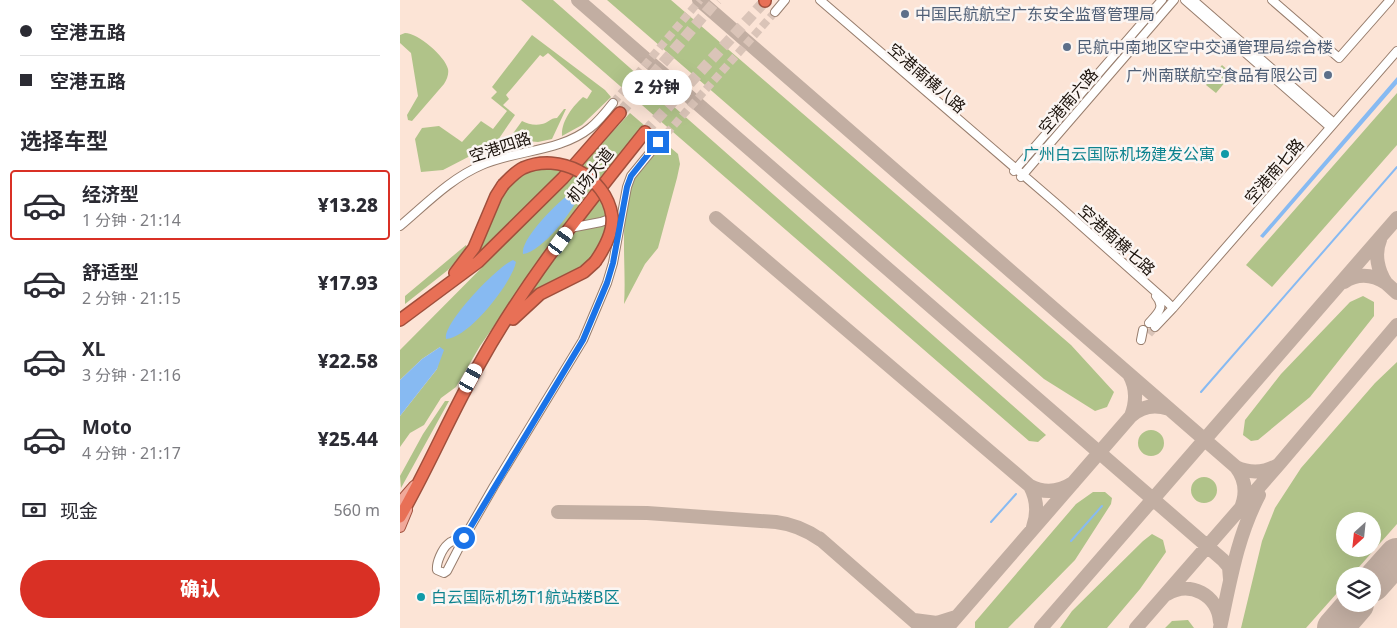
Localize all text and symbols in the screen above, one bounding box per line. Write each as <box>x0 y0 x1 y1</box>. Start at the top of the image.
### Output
place label: 中国民航航空广东安全监督管理局 <box>915 3 1155 25</box>
marker: 中国民航航空广东安全监督管理局 <box>899 8 911 20</box>
text: 空港五路 <box>50 19 126 45</box>
place label: 民航中南地区空中交通管理局综合楼 <box>1077 36 1333 58</box>
street label: 空港南横八路 <box>884 38 970 118</box>
marker: 民航中南地区空中交通管理局综合楼 <box>1061 41 1073 53</box>
street label: 空港南六路 <box>1033 64 1103 138</box>
place label: 广州南联航空食品有限公司 <box>1126 64 1318 86</box>
text: 空港五路 <box>50 68 126 94</box>
marker: 广州南联航空食品有限公司 <box>1322 69 1334 81</box>
callout: 2 分钟 <box>623 70 693 104</box>
text: 2 分钟 <box>634 76 680 98</box>
text: 选择车型 <box>20 125 108 155</box>
street label: 空港四路 <box>466 127 534 167</box>
route end <box>647 131 669 153</box>
street label: 空港南七路 <box>1239 134 1309 208</box>
street label: 机场大道 <box>562 143 618 207</box>
place label: 广州白云国际机场建发公寓 <box>1023 143 1215 165</box>
marker: 广州白云国际机场建发公寓 <box>1219 148 1231 160</box>
text: 经济型 <box>82 181 139 207</box>
icon: car <box>22 183 67 228</box>
text: ¥13.28 <box>318 192 378 218</box>
street label: 空港南横七路 <box>1074 200 1160 280</box>
text: 1 分钟 · 21:14 <box>82 209 181 231</box>
car <box>546 224 575 258</box>
text: 舒适型 <box>82 259 139 285</box>
icon: car <box>22 261 67 306</box>
text: ¥17.93 <box>318 270 378 296</box>
text: 2 分钟 · 21:15 <box>82 287 181 309</box>
text: XL <box>82 336 105 362</box>
icon: car <box>22 339 67 384</box>
text: ¥22.58 <box>318 348 378 374</box>
car <box>457 361 484 395</box>
text: 3 分钟 · 21:16 <box>82 364 181 386</box>
text: Moto <box>82 414 132 440</box>
icon: car <box>22 417 67 462</box>
text: ¥25.44 <box>318 426 378 452</box>
text: 4 分钟 · 21:17 <box>82 442 181 464</box>
icon: cash <box>20 496 48 524</box>
text: 现金 <box>60 498 98 524</box>
text: 560 m <box>333 499 380 521</box>
north arrow <box>1336 512 1381 558</box>
map controls <box>1336 512 1381 612</box>
route start <box>453 527 475 549</box>
button: 确认 <box>20 560 380 618</box>
button: layers <box>1336 567 1381 612</box>
place label: 白云国际机场T1航站楼B区 <box>431 586 619 608</box>
marker: 白云国际机场T1航站楼B区 <box>415 591 427 603</box>

